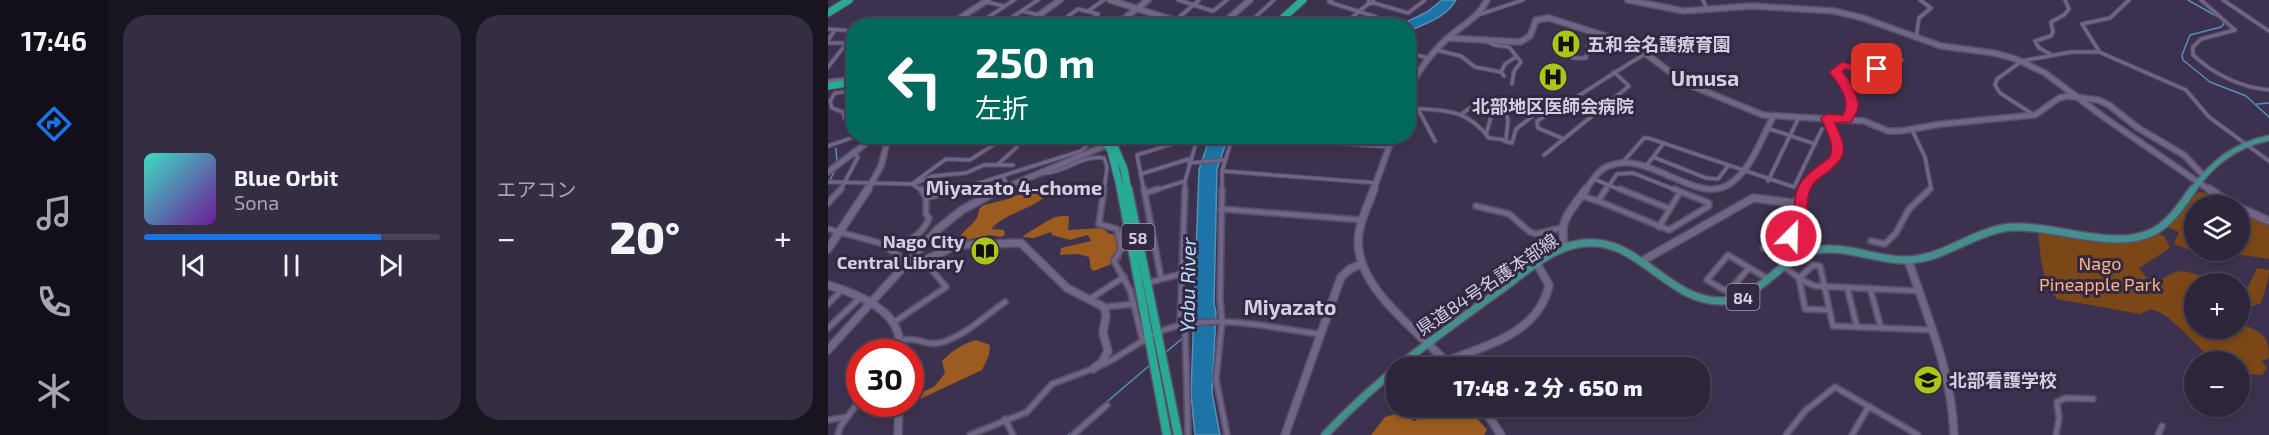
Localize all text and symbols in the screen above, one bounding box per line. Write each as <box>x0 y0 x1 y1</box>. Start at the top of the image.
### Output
text: 17:46 <box>21 24 87 56</box>
hospital icon: 五和会名護療育園 <box>1550 28 1582 60</box>
place label: 五和会名護療育園 <box>1587 33 1731 55</box>
text: 250 m <box>975 36 1095 86</box>
icon: left <box>876 42 954 120</box>
pin <box>1851 43 1902 94</box>
icon: arrive <box>1860 52 1893 85</box>
hospital icon: 北部地区医師会病院 <box>1537 61 1569 93</box>
district label: Umusa <box>1671 65 1739 90</box>
text: 左折 <box>975 91 1029 123</box>
place label: 北部地区医師会病院 <box>1472 95 1634 117</box>
icon: directions <box>33 103 75 145</box>
text: Blue Orbit <box>234 164 338 190</box>
district label: Miyazato 4-chome <box>926 175 1102 200</box>
text: エアコン <box>497 177 577 201</box>
text: Sona <box>234 190 279 214</box>
icon: music <box>33 192 75 234</box>
map controls <box>2184 195 2250 417</box>
button: layers <box>2184 195 2250 261</box>
position arrow <box>1759 204 1823 268</box>
text: 20° <box>609 209 680 263</box>
text: − <box>497 217 516 257</box>
text: + <box>774 217 792 257</box>
road number: 58 <box>1122 224 1154 250</box>
street label: 県道84号名護本部線 <box>1412 228 1562 340</box>
place label: Nago City Central Library <box>837 230 965 273</box>
library icon: Nago City Central Library <box>969 235 1001 267</box>
water label: Yabu River <box>1174 236 1200 333</box>
icon: previous <box>177 249 210 282</box>
icon: pause <box>275 249 308 282</box>
icon: next <box>374 249 407 282</box>
park label: Nago Pineapple Park <box>2039 252 2161 295</box>
button: + <box>2184 273 2250 339</box>
icon: phone <box>33 281 75 323</box>
road number: 84 <box>1726 284 1760 310</box>
district label: Miyazato <box>1244 294 1336 320</box>
speed limit sign: 30 <box>846 339 924 417</box>
button: − <box>2184 351 2250 417</box>
school or university icon: 北部看護学校 <box>1912 364 1944 396</box>
place label: 北部看護学校 <box>1949 369 2057 391</box>
icon: climate <box>33 370 75 412</box>
text: 17:48 · 2 分 · 650 m <box>1453 374 1643 400</box>

